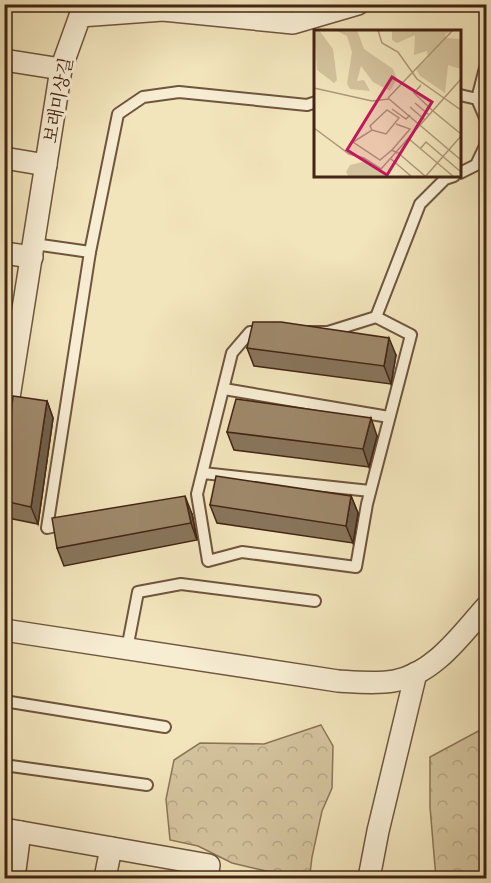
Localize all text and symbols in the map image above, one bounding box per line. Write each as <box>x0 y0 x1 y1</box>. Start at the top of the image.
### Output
inset map <box>314 30 461 177</box>
street label: 보래미상길 <box>36 55 80 145</box>

